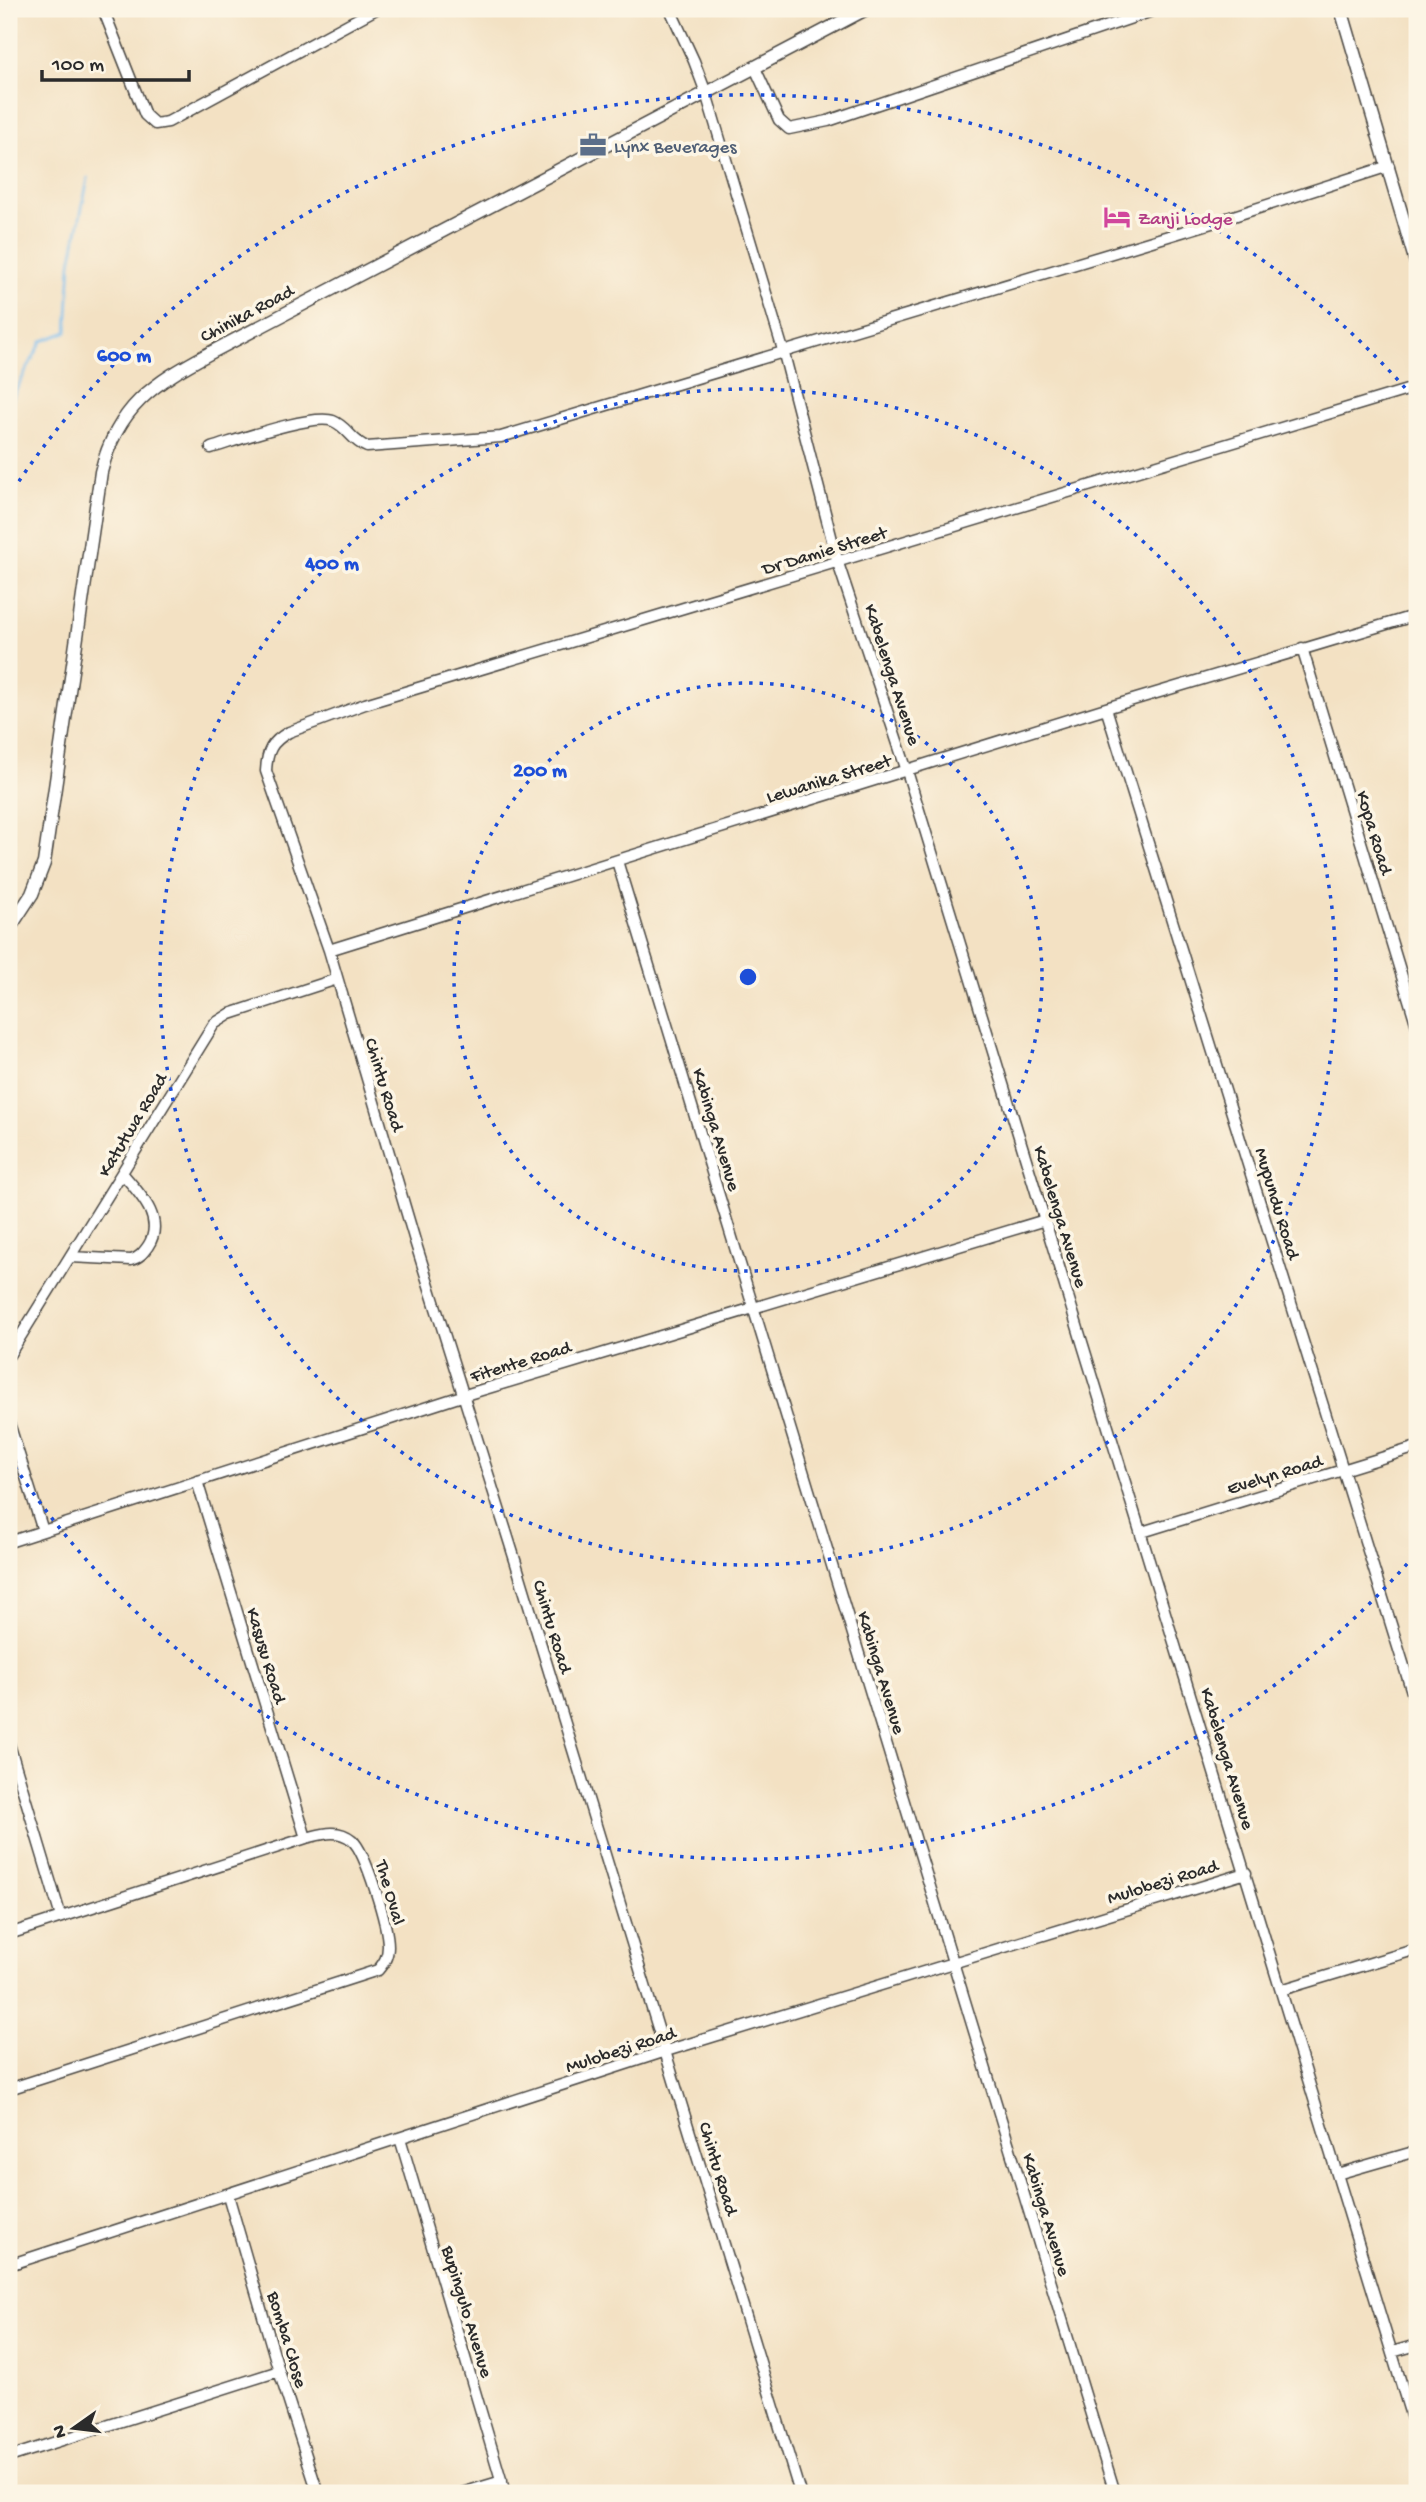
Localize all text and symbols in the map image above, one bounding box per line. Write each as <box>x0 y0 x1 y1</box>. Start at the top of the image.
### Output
scale bar <box>42 38 189 82</box>
text: 100 m <box>51 54 104 79</box>
office icon: Lynx Beverages <box>578 130 608 160</box>
place label: Lynx Beverages <box>614 137 737 160</box>
hotel icon: Zanji Lodge <box>1102 202 1132 232</box>
place label: Zanji Lodge <box>1138 209 1233 232</box>
street label: Chinika Road <box>197 280 300 349</box>
text: 600 m <box>97 345 151 370</box>
street label: Dr Damie Street <box>758 522 892 583</box>
text: 400 m <box>304 553 359 578</box>
street label: Kabelenga Avenue <box>857 602 924 749</box>
street label: Lewanika Street <box>764 750 896 810</box>
text: 200 m <box>513 760 567 785</box>
street label: Kopa Road <box>1349 788 1397 879</box>
centre of rings <box>736 965 760 989</box>
street label: Chintu Road <box>358 1036 408 1136</box>
street label: Kabinga Avenue <box>685 1066 744 1194</box>
street label: Katutwa Road <box>94 1068 175 1182</box>
street label: Kabelenga Avenue <box>1026 1143 1091 1291</box>
street label: Mupundu Road <box>1248 1145 1304 1264</box>
street label: Fitente Road <box>467 1337 576 1390</box>
street label: Evelyn Road <box>1225 1450 1327 1502</box>
street label: Chintu Road <box>526 1578 576 1678</box>
street label: Kasusu Road <box>239 1605 291 1708</box>
street label: Kabinga Avenue <box>850 1609 909 1737</box>
street label: Kabelenga Avenue <box>1193 1685 1258 1833</box>
street label: Mulobezi Road <box>1105 1855 1223 1911</box>
street label: The Oval <box>368 1857 409 1928</box>
street label: Mulobezi Road <box>563 2022 681 2080</box>
street label: Chintu Road <box>692 2120 742 2220</box>
street label: Kabinga Avenue <box>1015 2151 1074 2279</box>
street label: Bupingulo Avenue <box>434 2242 497 2381</box>
street label: Bomba Close <box>260 2288 311 2391</box>
north arrow <box>38 2394 108 2464</box>
text: N <box>48 2422 74 2440</box>

